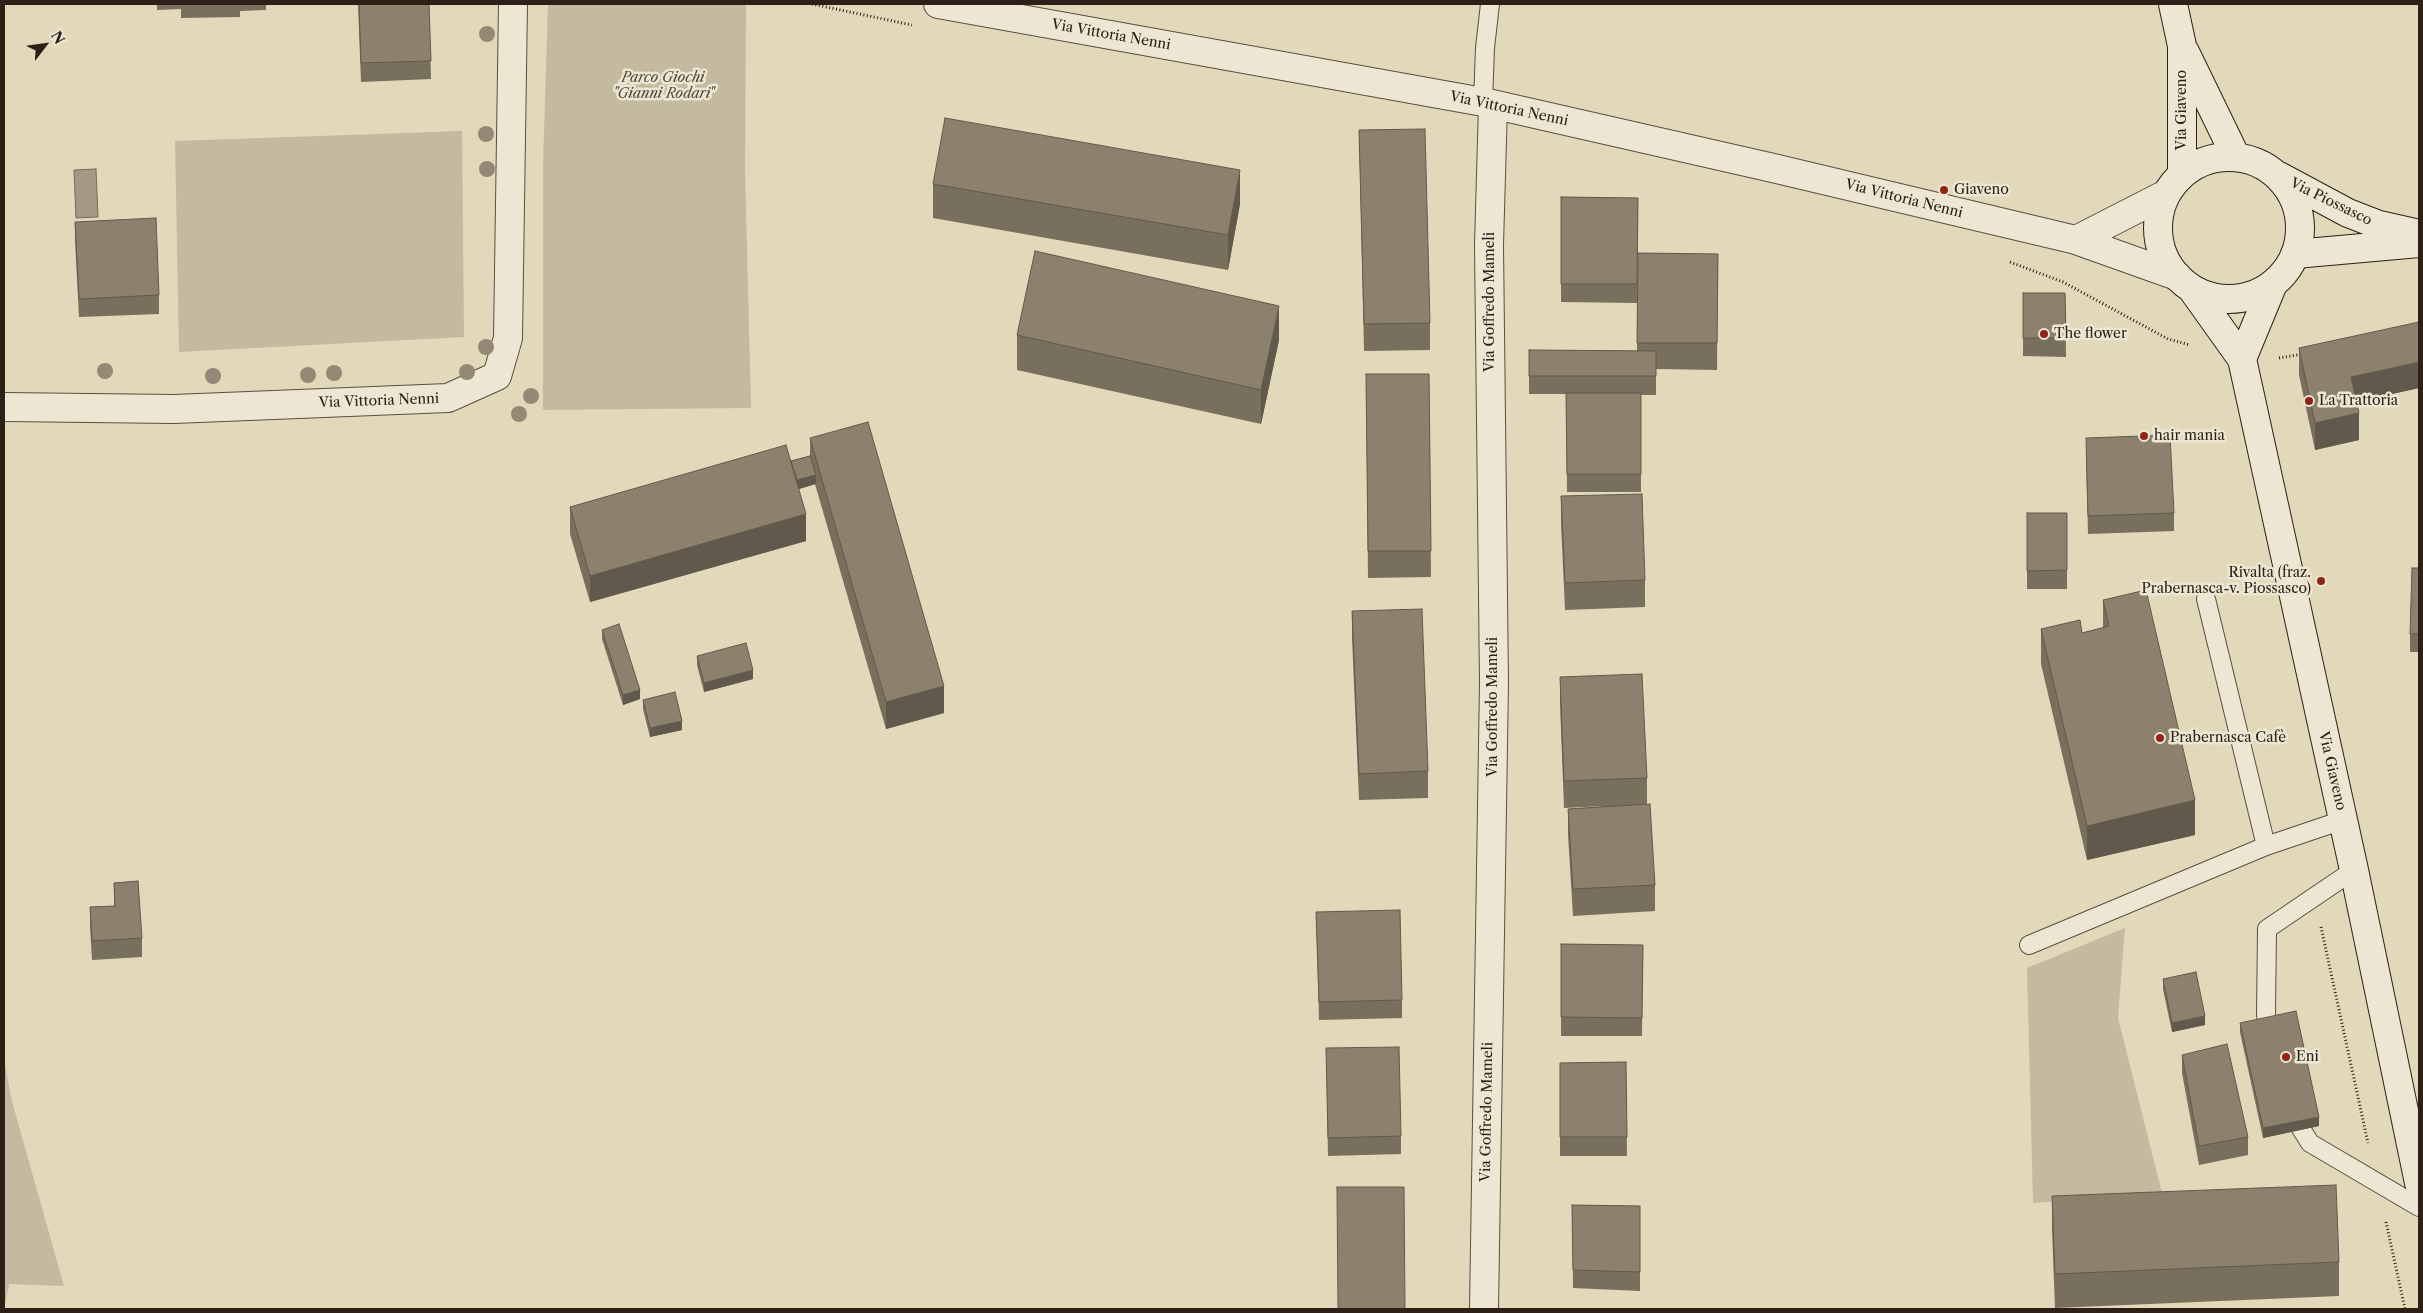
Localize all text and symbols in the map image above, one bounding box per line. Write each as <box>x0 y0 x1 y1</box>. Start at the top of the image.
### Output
street label: Via Vittoria Nenni <box>1050 16 1172 54</box>
north arrow <box>20 20 70 70</box>
text: N <box>47 28 69 47</box>
park label: Parco Giochi "Gianni Rodari" <box>612 70 714 102</box>
street label: Via Giaveno <box>2174 70 2190 150</box>
street label: Via Vittoria Nenni <box>1448 88 1570 130</box>
street label: Via Piossasco <box>2287 175 2375 229</box>
street label: Via Vittoria Nenni <box>1844 176 1964 222</box>
place label: Giaveno <box>1954 182 2009 198</box>
marker: Giaveno <box>1938 184 1950 196</box>
street label: Via Goffredo Mameli <box>1482 232 1498 372</box>
place label: The flower <box>2054 326 2127 342</box>
marker: The flower <box>2038 328 2050 340</box>
street label: Via Vittoria Nenni <box>319 391 439 411</box>
place label: La Trattoria <box>2319 393 2398 409</box>
marker: La Trattoria <box>2303 395 2315 407</box>
place label: hair mania <box>2154 428 2225 444</box>
marker: hair mania <box>2138 430 2150 442</box>
place label: Rivalta (fraz. Prabernasca-v. Piossasco) <box>2142 565 2311 598</box>
marker: Rivalta (fraz. Prabernasca-v. Piossasco) <box>2315 575 2327 587</box>
street label: Via Goffredo Mameli <box>1485 637 1501 777</box>
place label: Prabernasca Cafè <box>2170 730 2286 746</box>
street label: Via Giaveno <box>2315 730 2349 812</box>
marker: Prabernasca Cafè <box>2154 732 2166 744</box>
street label: Via Goffredo Mameli <box>1477 1042 1497 1182</box>
place label: Eni <box>2296 1049 2319 1065</box>
marker: Eni <box>2280 1051 2292 1063</box>

